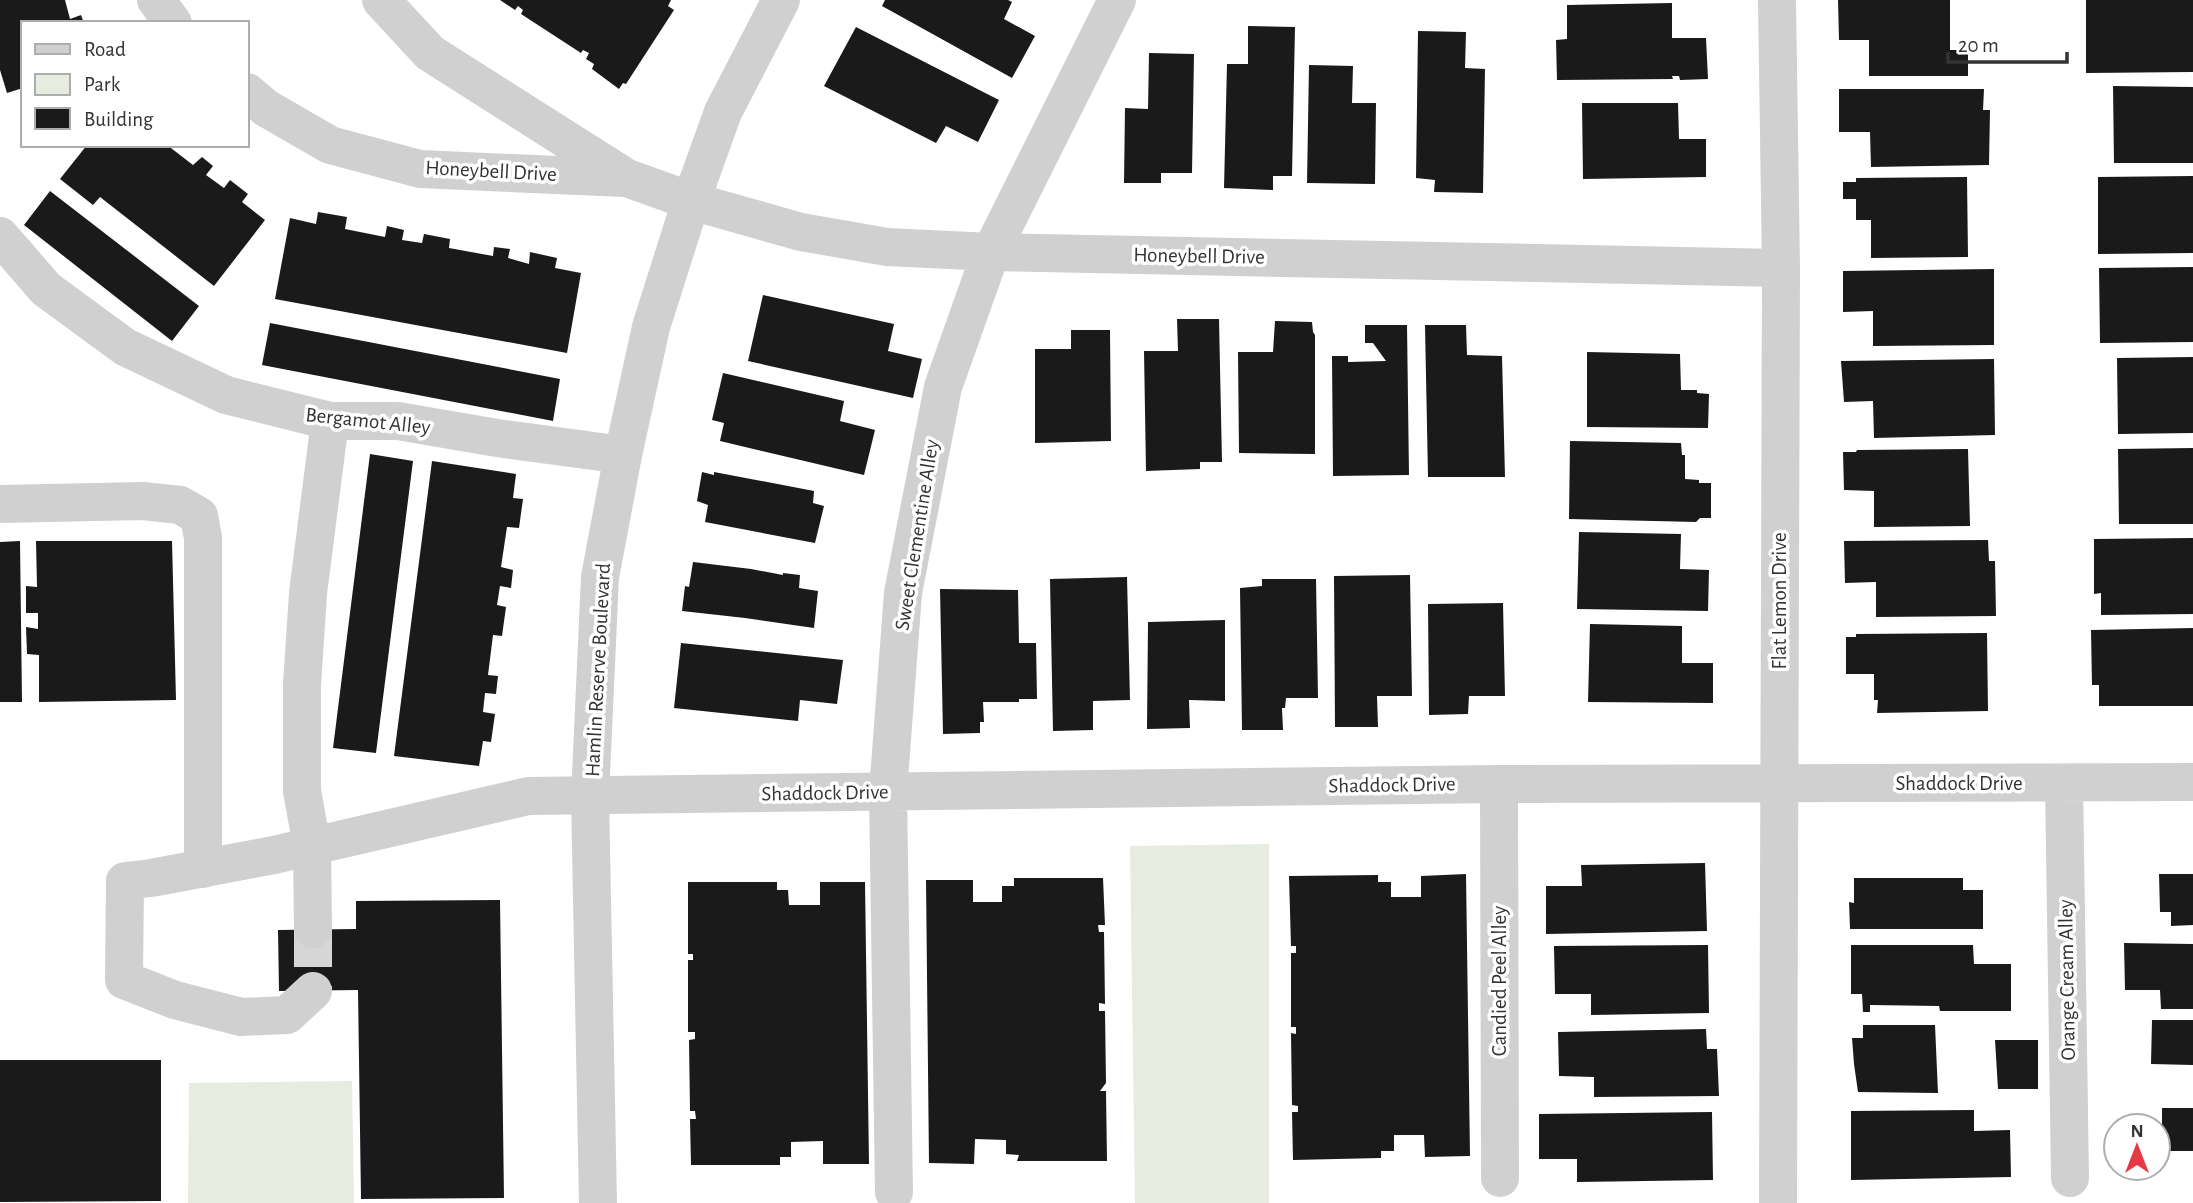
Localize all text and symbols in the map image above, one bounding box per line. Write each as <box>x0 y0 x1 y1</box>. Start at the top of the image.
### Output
legend <box>21 21 248 147</box>
scale bar <box>1948 21 2067 65</box>
text: 20 m <box>1958 35 1999 56</box>
text: Road <box>84 39 126 60</box>
text: Park <box>84 74 121 95</box>
text: Building <box>84 109 154 130</box>
street label: Honeybell Drive <box>425 157 557 185</box>
street label: Honeybell Drive <box>1133 244 1265 268</box>
street label: Bergamot Alley <box>305 404 431 438</box>
street label: Sweet Clementine Alley <box>892 438 942 632</box>
street label: Flat Lemon Drive <box>1769 532 1790 670</box>
street label: Hamlin Reserve Boulevard <box>582 562 614 778</box>
street label: Shaddock Drive <box>1328 773 1456 797</box>
street label: Shaddock Drive <box>1895 773 2023 794</box>
street label: Shaddock Drive <box>761 781 889 805</box>
street label: Orange Cream Alley <box>2055 899 2079 1061</box>
street label: Candied Peel Alley <box>1489 906 1510 1056</box>
north arrow <box>2102 1112 2172 1182</box>
text: N <box>2130 1122 2144 1141</box>

